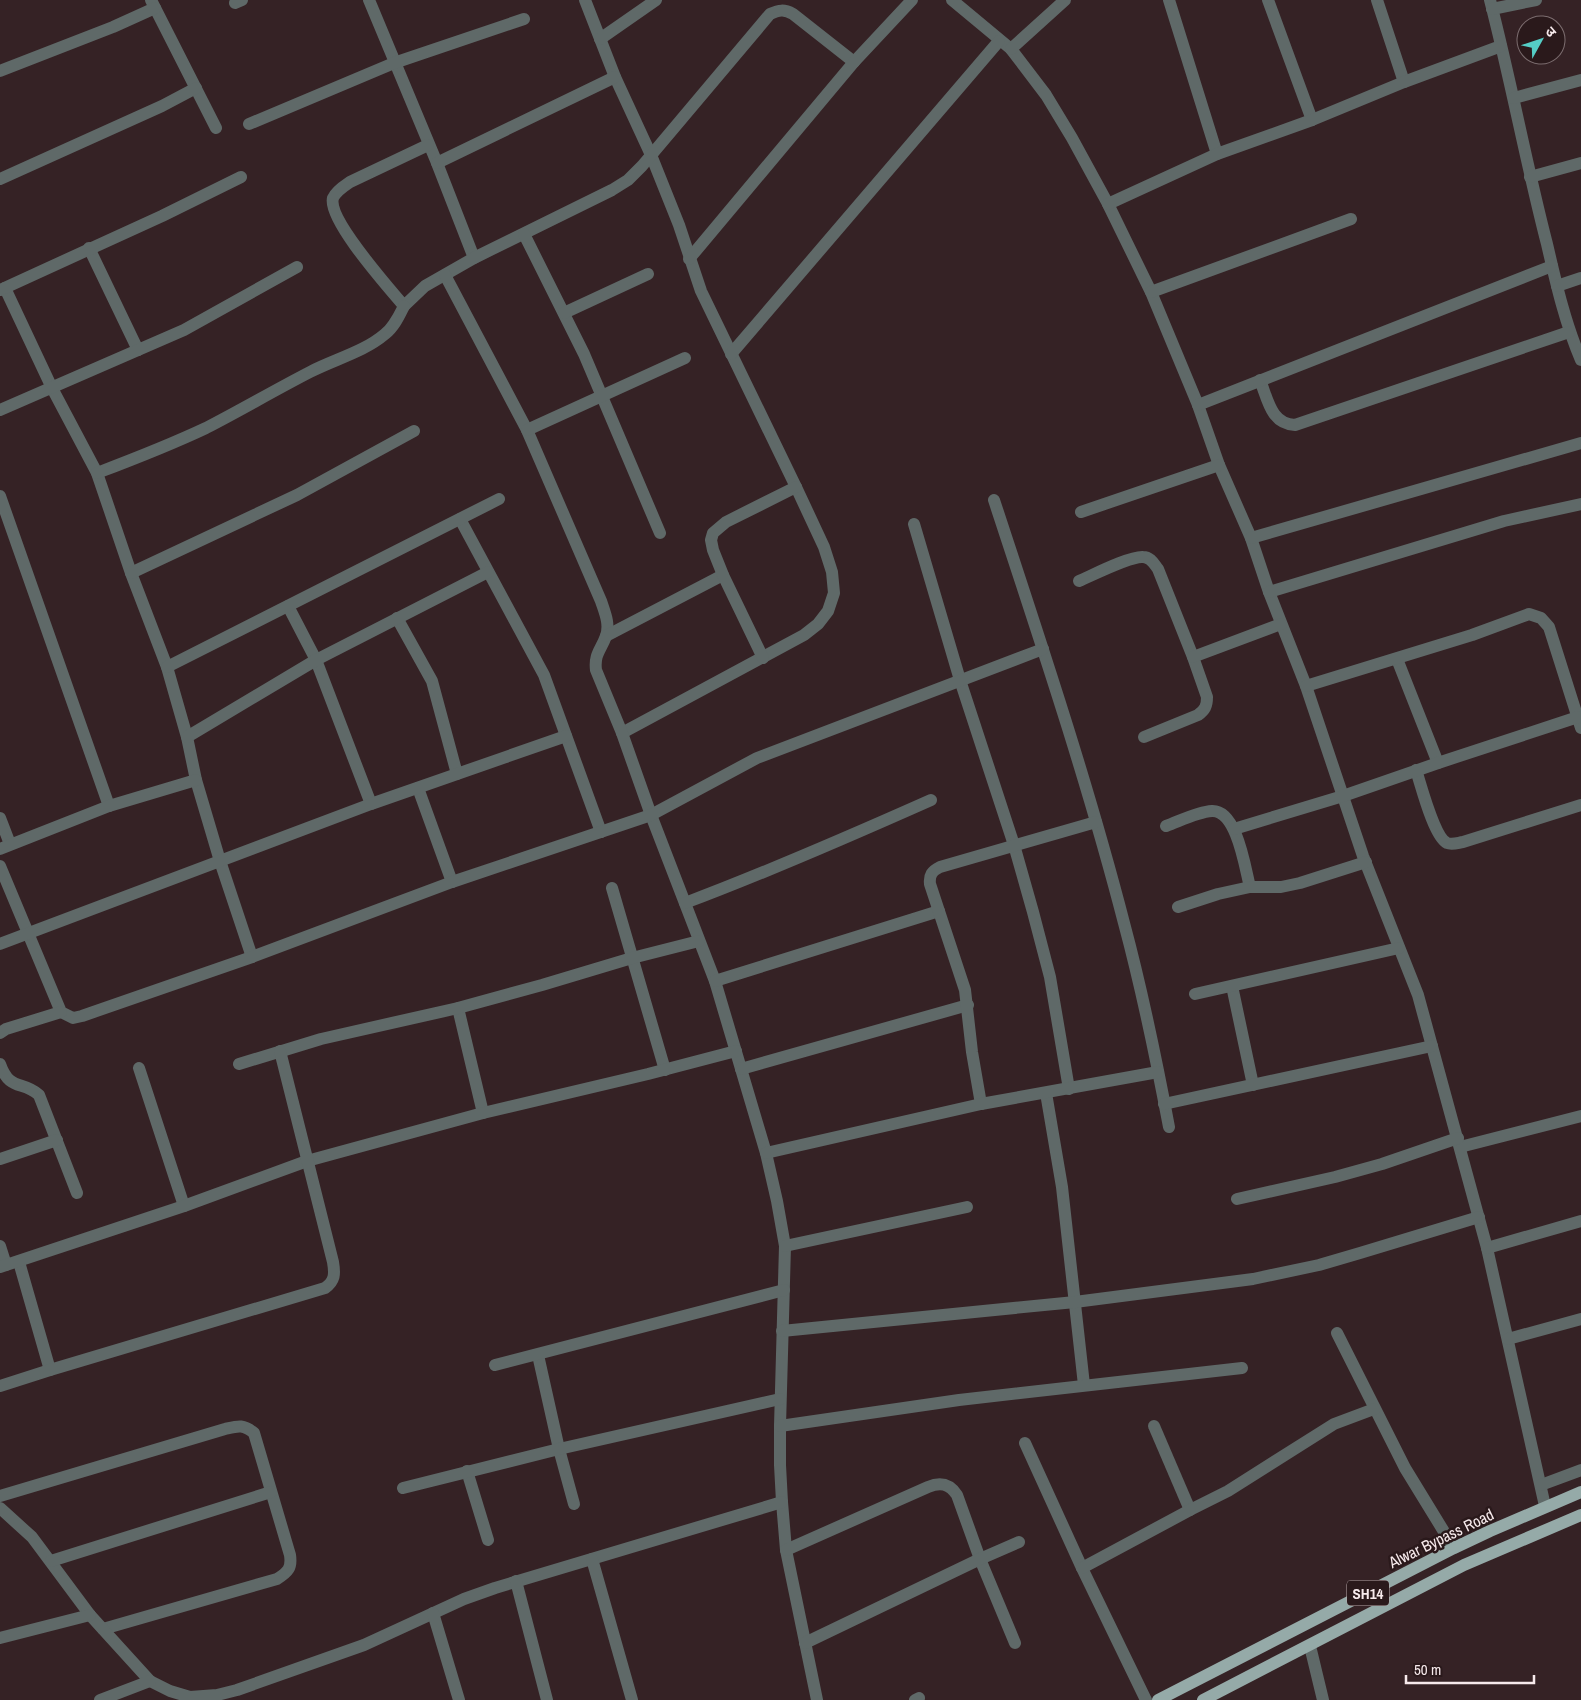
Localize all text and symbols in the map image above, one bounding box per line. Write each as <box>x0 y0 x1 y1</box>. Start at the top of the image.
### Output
north arrow <box>1516 15 1566 65</box>
text: उ <box>1541 23 1561 41</box>
street label: Alwar Bypass Road <box>1384 1503 1497 1573</box>
road number: SH14 <box>1347 1580 1389 1606</box>
scale bar <box>1406 1652 1534 1684</box>
text: 50 m <box>1414 1659 1441 1680</box>

